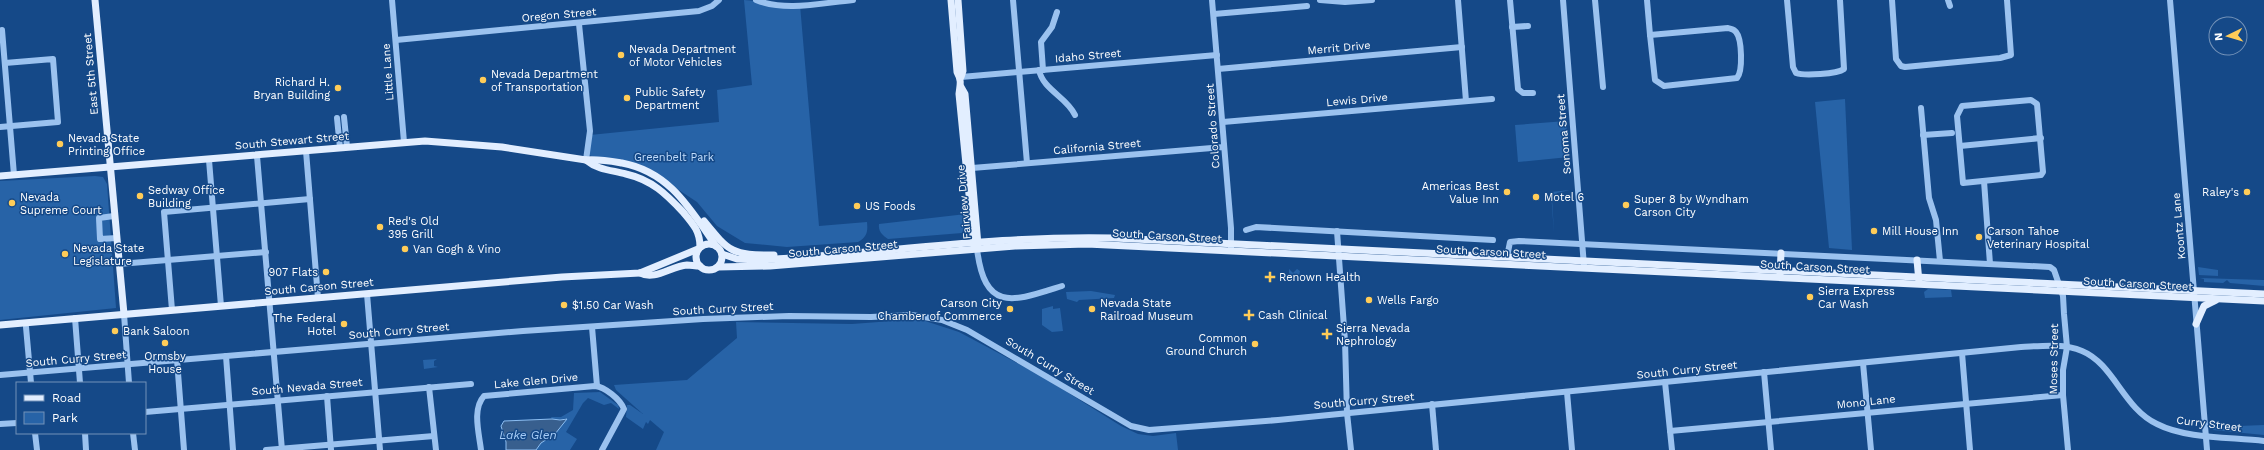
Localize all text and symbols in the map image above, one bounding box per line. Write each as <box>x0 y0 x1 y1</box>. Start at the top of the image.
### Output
street label: Oregon Street <box>521 5 597 25</box>
north arrow <box>2208 16 2248 56</box>
street label: East 5th Street <box>81 32 101 115</box>
text: N <box>2212 32 2225 41</box>
street label: Merrit Drive <box>1307 39 1371 57</box>
street label: Little Lane <box>380 43 396 101</box>
place label: Nevada Department of Motor Vehicles <box>629 43 736 69</box>
street label: Idaho Street <box>1054 47 1122 65</box>
marker: Nevada Department of Motor Vehicles <box>616 50 626 60</box>
place label: Nevada Department of Transportation <box>491 68 598 94</box>
marker: Nevada Department of Transportation <box>478 75 488 85</box>
place label: Richard H. Bryan Building <box>253 76 330 102</box>
marker: Richard H. Bryan Building <box>333 83 343 93</box>
street label: Colorado Street <box>1204 83 1222 169</box>
place label: Public Safety Department <box>635 86 706 112</box>
street label: Lewis Drive <box>1326 91 1388 109</box>
marker: Public Safety Department <box>622 93 632 103</box>
street label: Sonoma Street <box>1554 93 1574 175</box>
street label: South Stewart Street <box>234 130 350 152</box>
place label: Nevada State Printing Office <box>68 132 145 158</box>
street label: California Street <box>1053 137 1142 157</box>
marker: Nevada State Printing Office <box>55 139 65 149</box>
park label: Greenbelt Park <box>634 151 714 164</box>
street label: Fairview Drive <box>954 164 974 240</box>
place label: Americas Best Value Inn <box>1422 180 1499 206</box>
place label: Sedway Office Building <box>148 184 225 210</box>
place label: Raley's <box>2202 186 2239 199</box>
marker: Americas Best Value Inn <box>1502 187 1512 197</box>
marker: Raley's <box>2242 187 2252 197</box>
place label: Nevada Supreme Court <box>20 191 102 217</box>
marker: Sedway Office Building <box>135 191 145 201</box>
place label: Motel 6 <box>1544 191 1584 204</box>
marker: Motel 6 <box>1531 192 1541 202</box>
street label: Koontz Lane <box>2170 192 2188 260</box>
place label: Super 8 by Wyndham Carson City <box>1634 193 1749 219</box>
marker: Nevada Supreme Court <box>7 198 17 208</box>
place label: US Foods <box>865 200 916 213</box>
marker: Super 8 by Wyndham Carson City <box>1621 200 1631 210</box>
marker: US Foods <box>852 201 862 211</box>
place label: Red's Old 395 Grill <box>388 215 439 241</box>
marker: Red's Old 395 Grill <box>375 222 385 232</box>
place label: Mill House Inn <box>1882 225 1959 238</box>
place label: Carson Tahoe Veterinary Hospital <box>1987 225 2090 251</box>
marker: Mill House Inn <box>1869 226 1879 236</box>
street label: South Carson Street <box>1112 227 1223 245</box>
marker: Carson Tahoe Veterinary Hospital <box>1974 232 1984 242</box>
street label: South Carson Street <box>788 238 899 260</box>
place label: Nevada State Legislature <box>73 242 144 268</box>
place label: Van Gogh & Vino <box>413 243 501 256</box>
street label: South Carson Street <box>1436 243 1547 261</box>
marker: Van Gogh & Vino <box>400 244 410 254</box>
marker: Nevada State Legislature <box>60 249 70 259</box>
street label: South Carson Street <box>1760 258 1871 276</box>
place label: 907 Flats <box>269 266 318 279</box>
marker: 907 Flats <box>321 267 331 277</box>
marker: Renown Health <box>1264 271 1276 283</box>
place label: Renown Health <box>1279 271 1361 284</box>
street label: South Carson Street <box>2083 275 2194 293</box>
street label: South Carson Street <box>264 276 375 298</box>
place label: Sierra Express Car Wash <box>1818 285 1895 311</box>
marker: Sierra Express Car Wash <box>1805 292 1815 302</box>
place label: Wells Fargo <box>1377 294 1439 307</box>
marker: Wells Fargo <box>1364 295 1374 305</box>
place label: Carson City Chamber of Commerce <box>877 297 1002 323</box>
place label: Nevada State Railroad Museum <box>1100 297 1193 323</box>
place label: $1.50 Car Wash <box>572 299 654 312</box>
marker: $1.50 Car Wash <box>559 300 569 310</box>
street label: South Curry Street <box>672 300 774 318</box>
marker: Carson City Chamber of Commerce <box>1005 304 1015 314</box>
marker: Nevada State Railroad Museum <box>1087 304 1097 314</box>
marker: Cash Clinical <box>1243 309 1255 321</box>
place label: Cash Clinical <box>1258 309 1328 322</box>
place label: The Federal Hotel <box>273 312 337 338</box>
marker: The Federal Hotel <box>339 319 349 329</box>
street label: South Curry Street <box>348 320 450 342</box>
place label: Sierra Nevada Nephrology <box>1336 322 1410 348</box>
street label: Moses Street <box>2047 323 2061 394</box>
place label: Bank Saloon <box>123 325 190 338</box>
marker: Bank Saloon <box>110 326 120 336</box>
marker: Sierra Nevada Nephrology <box>1321 328 1333 340</box>
place label: Common Ground Church <box>1165 332 1247 358</box>
street label: South Curry Street <box>1003 334 1097 398</box>
marker: Ormsby House <box>160 338 170 348</box>
marker: Common Ground Church <box>1250 339 1260 349</box>
street label: South Curry Street <box>25 348 127 370</box>
place label: Ormsby House <box>144 350 186 376</box>
street label: South Curry Street <box>1636 358 1738 382</box>
street label: Lake Glen Drive <box>493 371 579 391</box>
street label: South Nevada Street <box>251 376 363 398</box>
legend <box>16 382 146 434</box>
street label: South Curry Street <box>1313 390 1415 412</box>
text: Road <box>52 391 81 405</box>
street label: Mono Lane <box>1836 392 1896 412</box>
text: Park <box>52 411 78 425</box>
street label: Curry Street <box>2176 414 2243 434</box>
water label: Lake Glen <box>499 428 557 442</box>

